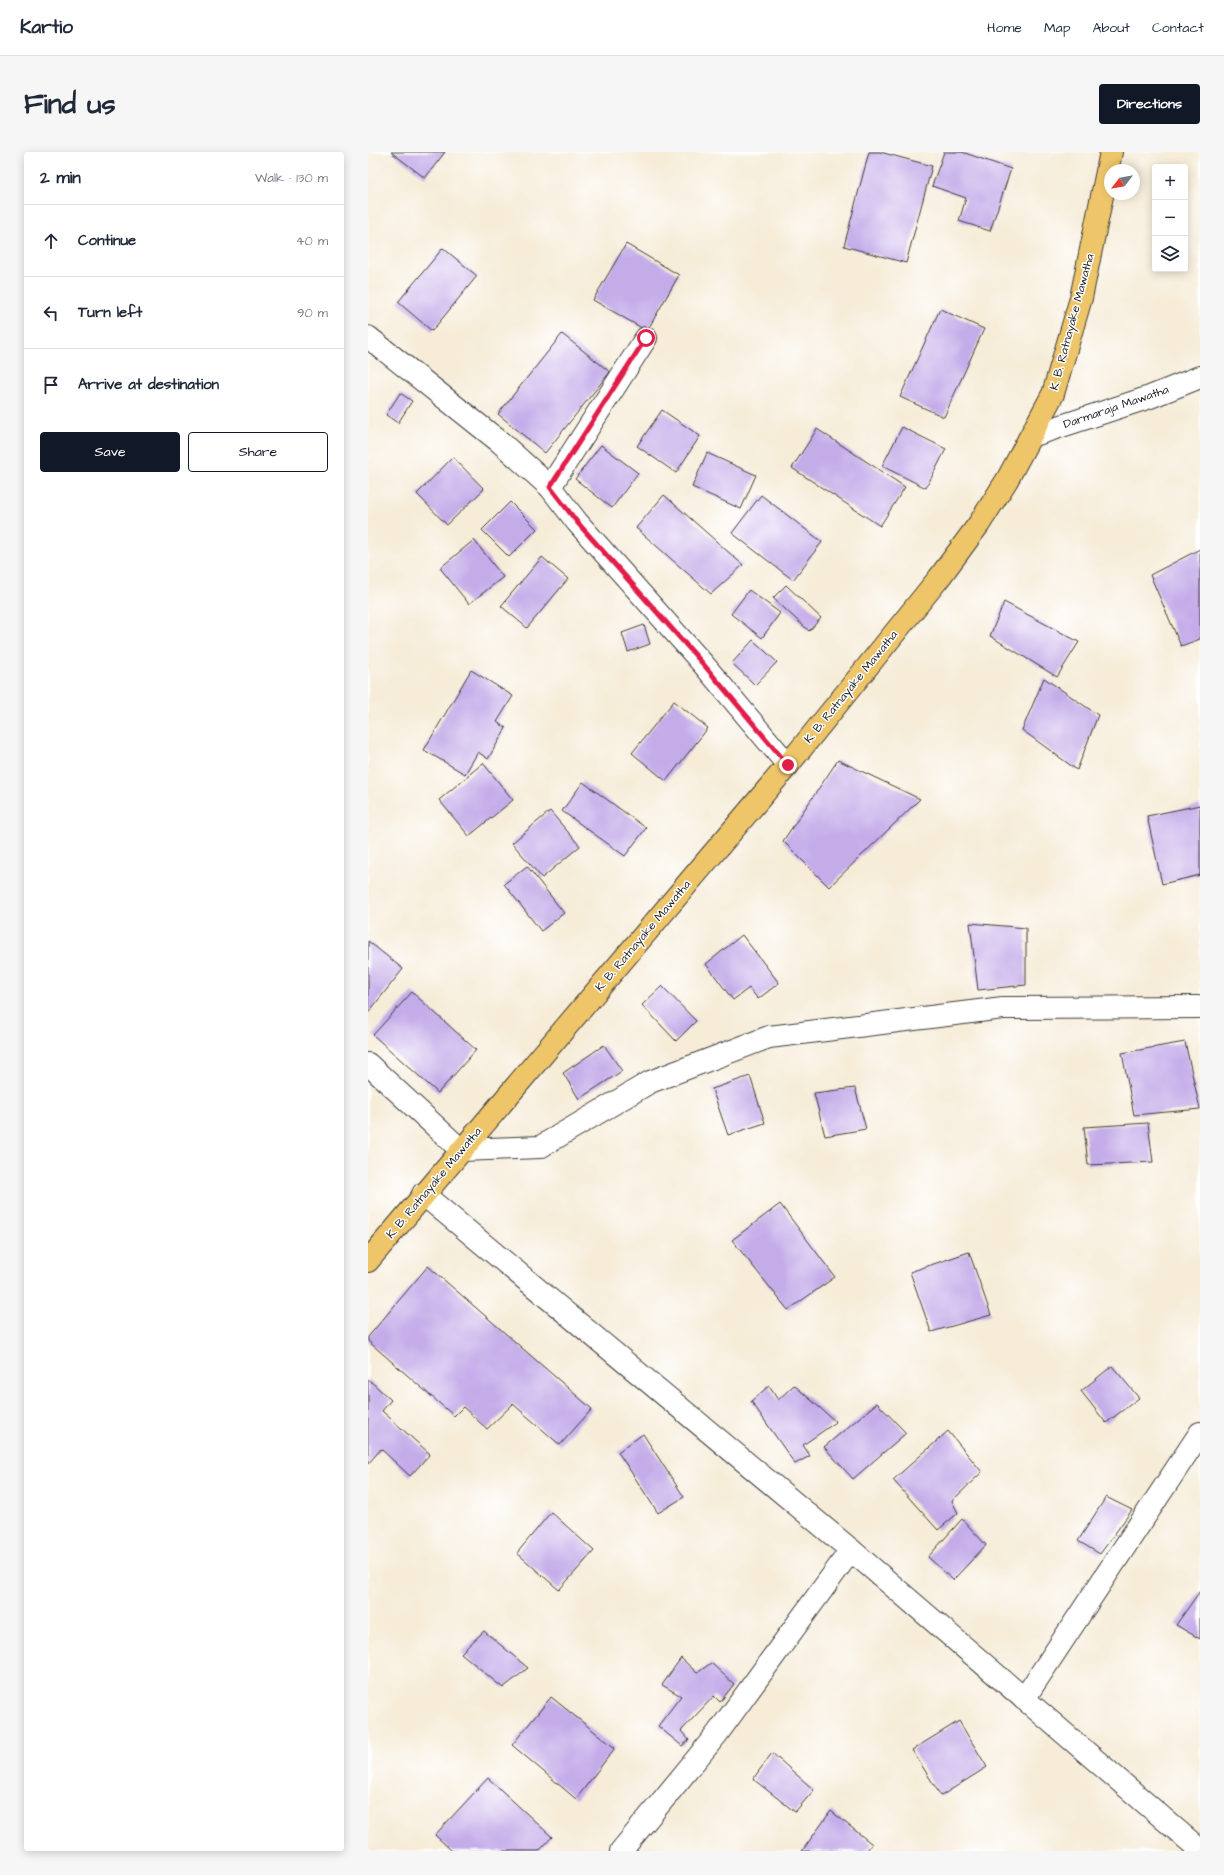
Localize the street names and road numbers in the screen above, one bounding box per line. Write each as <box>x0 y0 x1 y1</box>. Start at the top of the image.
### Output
street label: K. B. Ratnayake Mawatha <box>1046 252 1099 392</box>
street label: Darmaraja Mawatha <box>1061 381 1171 433</box>
street label: K. B. Ratnayake Mawatha <box>800 627 903 748</box>
street label: K. B. Ratnayake Mawatha <box>591 877 695 996</box>
street label: K. B. Ratnayake Mawatha <box>382 1124 486 1243</box>

